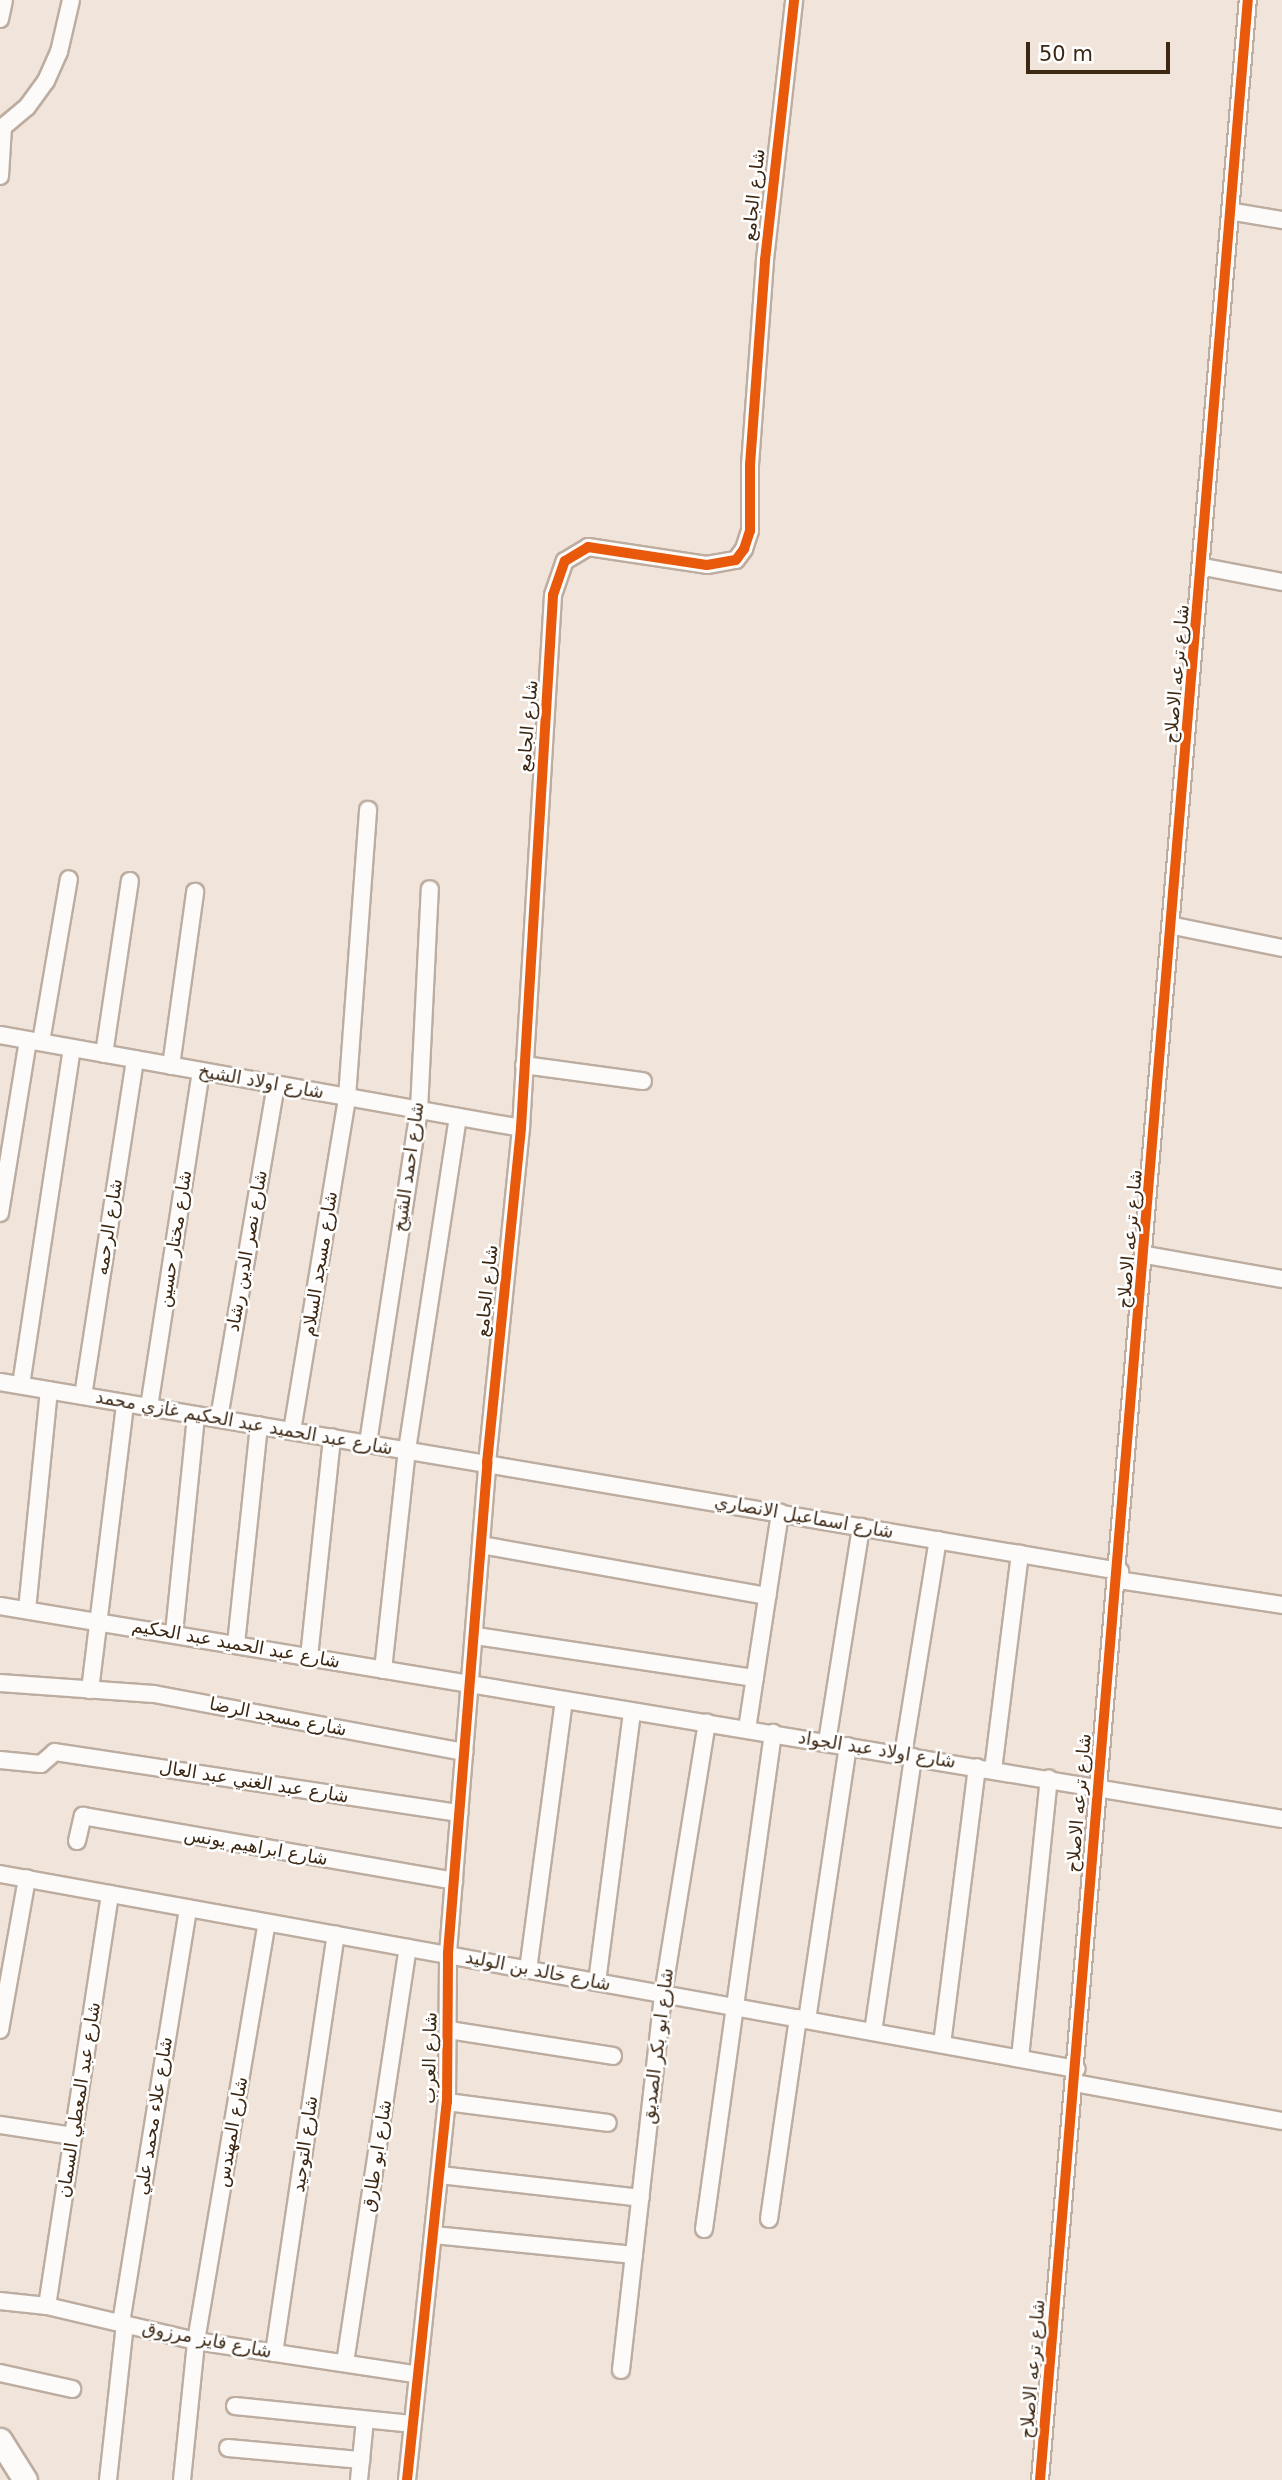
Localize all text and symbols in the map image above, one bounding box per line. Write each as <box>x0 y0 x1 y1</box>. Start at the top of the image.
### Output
scale bar <box>1030 28 1174 72</box>
text: 50 m <box>1039 42 1093 66</box>
street label: شارع الجامع <box>738 148 770 242</box>
street label: شارع ترعه الاصلاح <box>1160 603 1194 745</box>
street label: شارع الجامع <box>513 679 543 773</box>
street label: شارع اولاد الشيخ <box>197 1060 325 1104</box>
street label: شارع احمد الشيخ <box>389 1101 429 1233</box>
street label: شارع ترعه الاصلاح <box>1113 1168 1147 1310</box>
street label: شارع مختار حسين <box>153 1169 197 1309</box>
street label: شارع نصر الدين رشاد <box>222 1169 272 1333</box>
street label: شارع الرحمه <box>91 1177 127 1277</box>
street label: شارع مسجد السلام <box>298 1190 342 1338</box>
street label: شارع الجامع <box>471 1244 503 1338</box>
street label: شارع عبد الحميد عبد الحكيم غازي محمد <box>94 1386 394 1460</box>
street label: شارع اسماعيل الانصاري <box>713 1491 895 1543</box>
street label: شارع عبد الحميد عبد الحكيم <box>130 1615 342 1673</box>
street label: شارع مسجد الرضا <box>208 1693 348 1741</box>
street label: شارع اولاد عبد الجواد <box>797 1727 957 1773</box>
street label: شارع ترعه الاصلاح <box>1062 1732 1096 1874</box>
street label: شارع عبد الغني عبد العال <box>158 1756 350 1808</box>
street label: شارع ابراهيم يونس <box>182 1824 330 1870</box>
street label: شارع خالد بن الوليد <box>464 1946 612 1996</box>
street label: شارع ابو بكر الصديق <box>638 1967 678 2125</box>
street label: شارع عبد المعطي السمان <box>53 2001 105 2199</box>
street label: شارع العرب <box>418 2012 442 2104</box>
street label: شارع علاء محمد علي <box>131 2035 177 2197</box>
street label: شارع المهندس <box>212 2075 252 2189</box>
street label: شارع التوحيد <box>288 2094 322 2194</box>
street label: شارع ابو طارق <box>357 2098 397 2214</box>
street label: شارع ترعه الاصلاح <box>1016 2298 1050 2440</box>
street label: شارع فايز مرزوق <box>140 2317 274 2363</box>

